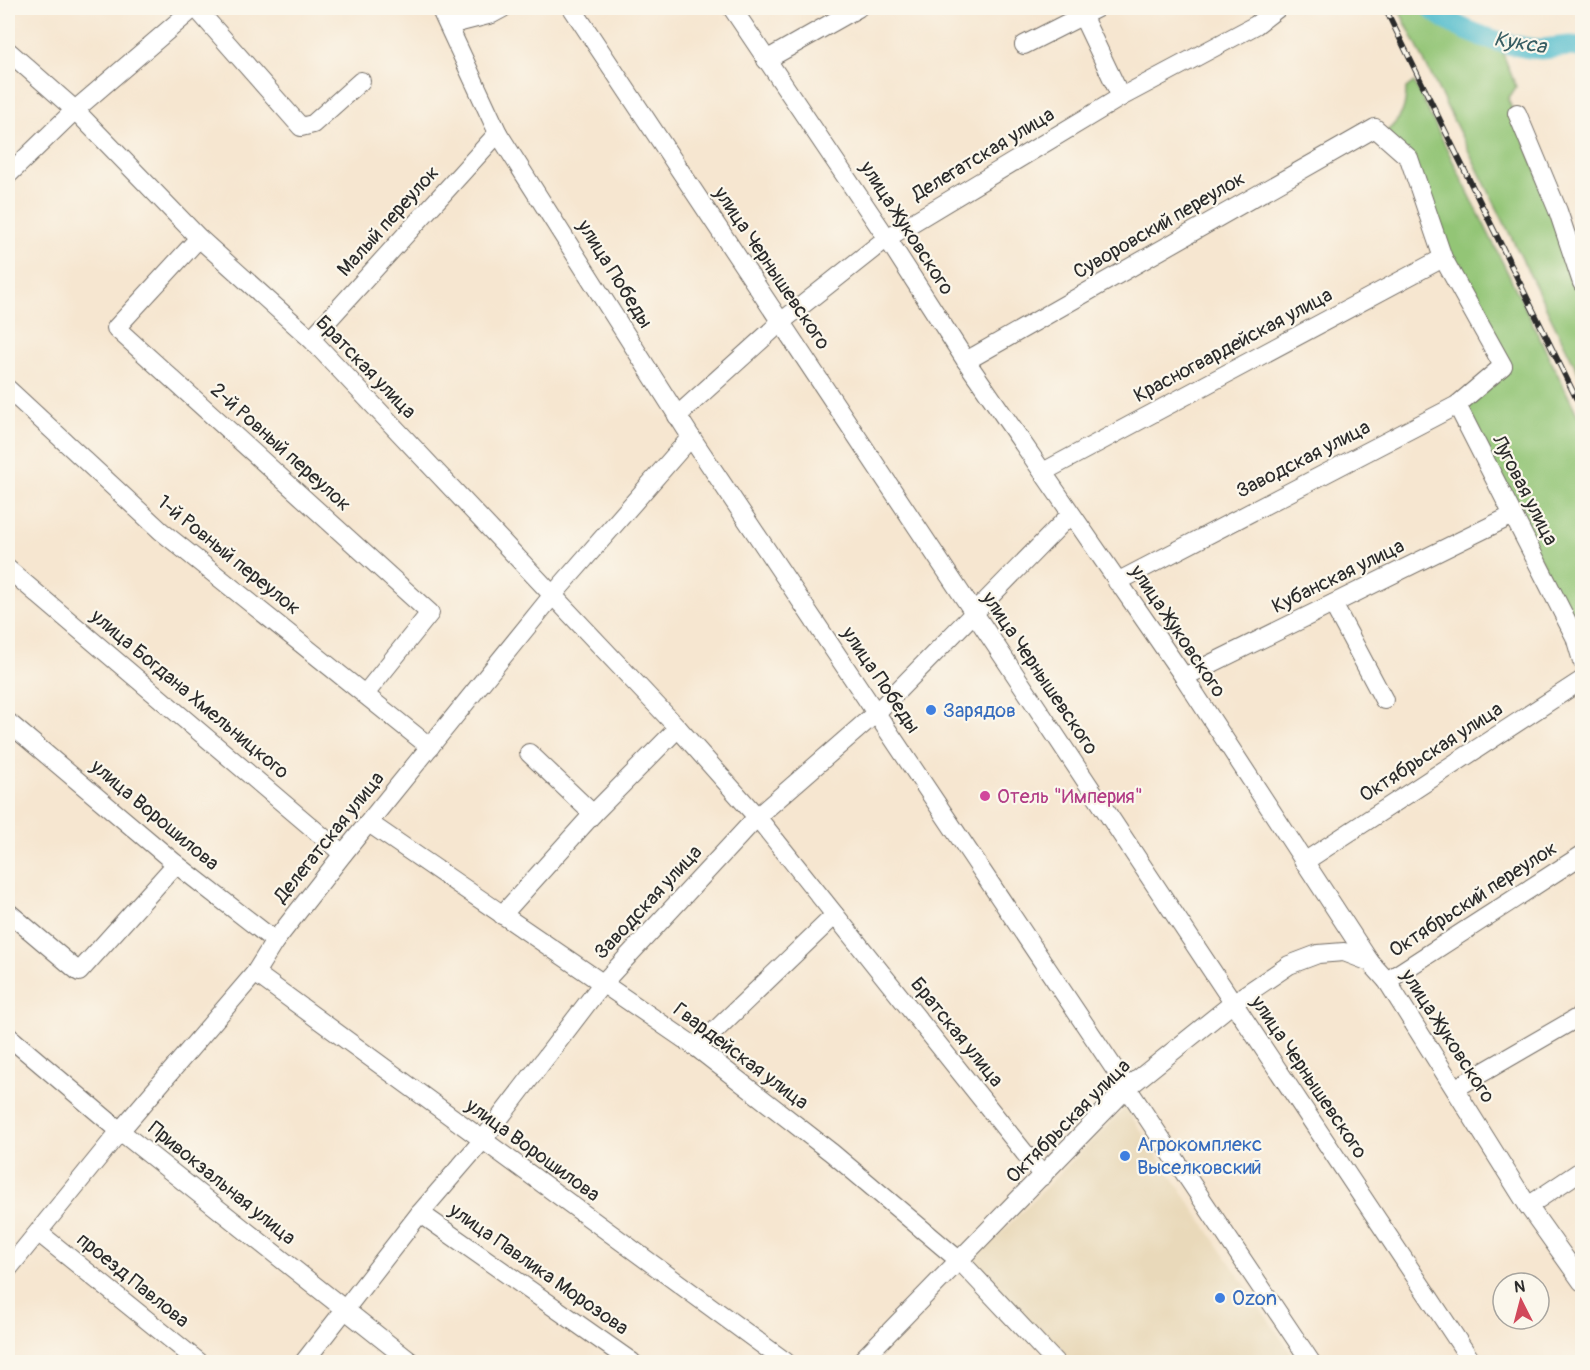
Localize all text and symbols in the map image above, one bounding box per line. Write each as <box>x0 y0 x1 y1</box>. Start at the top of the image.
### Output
water label: Кукса <box>1492 26 1549 61</box>
street label: Делегатская улица <box>906 102 1059 207</box>
street label: улица Жуковского <box>854 156 960 300</box>
street label: Малый переулок <box>332 160 444 282</box>
street label: Суворовский переулок <box>1069 166 1249 284</box>
street label: улица Чернышевского <box>708 181 836 354</box>
street label: улица Победы <box>571 214 658 333</box>
street label: Красногвардейская улица <box>1129 282 1337 408</box>
street label: Братская улица <box>310 310 422 424</box>
street label: 2-й Ровный переулок <box>206 377 356 517</box>
street label: Заводская улица <box>1232 414 1374 504</box>
street label: Луговая улица <box>1486 430 1564 549</box>
street label: 1-й Ровный переулок <box>152 490 306 620</box>
street label: Кубанская улица <box>1268 533 1408 619</box>
street label: улица Жуковского <box>1124 559 1232 702</box>
street label: улица Чернышевского <box>976 586 1104 759</box>
street label: улица Богдана Хмельницкого <box>85 603 295 785</box>
street label: улица Победы <box>836 621 926 738</box>
street label: Октябрьская улица <box>1355 696 1507 808</box>
place label: Зарядов <box>943 698 1016 723</box>
marker: Зарядов <box>924 703 938 717</box>
street label: улица Ворошилова <box>85 753 224 876</box>
street label: Делегатская улица <box>268 766 390 908</box>
place label: Отель "Империя" <box>997 784 1143 809</box>
marker: Отель "Империя" <box>978 789 992 803</box>
street label: Октябрьский переулок <box>1384 835 1562 963</box>
street label: Заводская улица <box>589 840 707 964</box>
street label: улица Жуковского <box>1395 964 1501 1108</box>
street label: Братская улица <box>905 972 1009 1092</box>
street label: улица Чернышевского <box>1245 990 1373 1163</box>
street label: Гвардейская улица <box>668 997 814 1115</box>
street label: Октябрьская улица <box>1001 1054 1135 1188</box>
street label: улица Ворошилова <box>460 1092 605 1207</box>
street label: Привокзальная улица <box>143 1116 301 1250</box>
place label: Агрокомплекс Выселковский <box>1137 1132 1262 1180</box>
marker: Агрокомплекс Выселковский <box>1118 1149 1132 1163</box>
street label: улица Павлика Морозова <box>444 1197 634 1340</box>
street label: проезд Павлова <box>72 1227 194 1333</box>
north arrow <box>1491 1271 1551 1331</box>
text: N <box>1513 1277 1526 1298</box>
place label: Ozon <box>1232 1286 1277 1311</box>
marker: Ozon <box>1213 1291 1227 1305</box>

